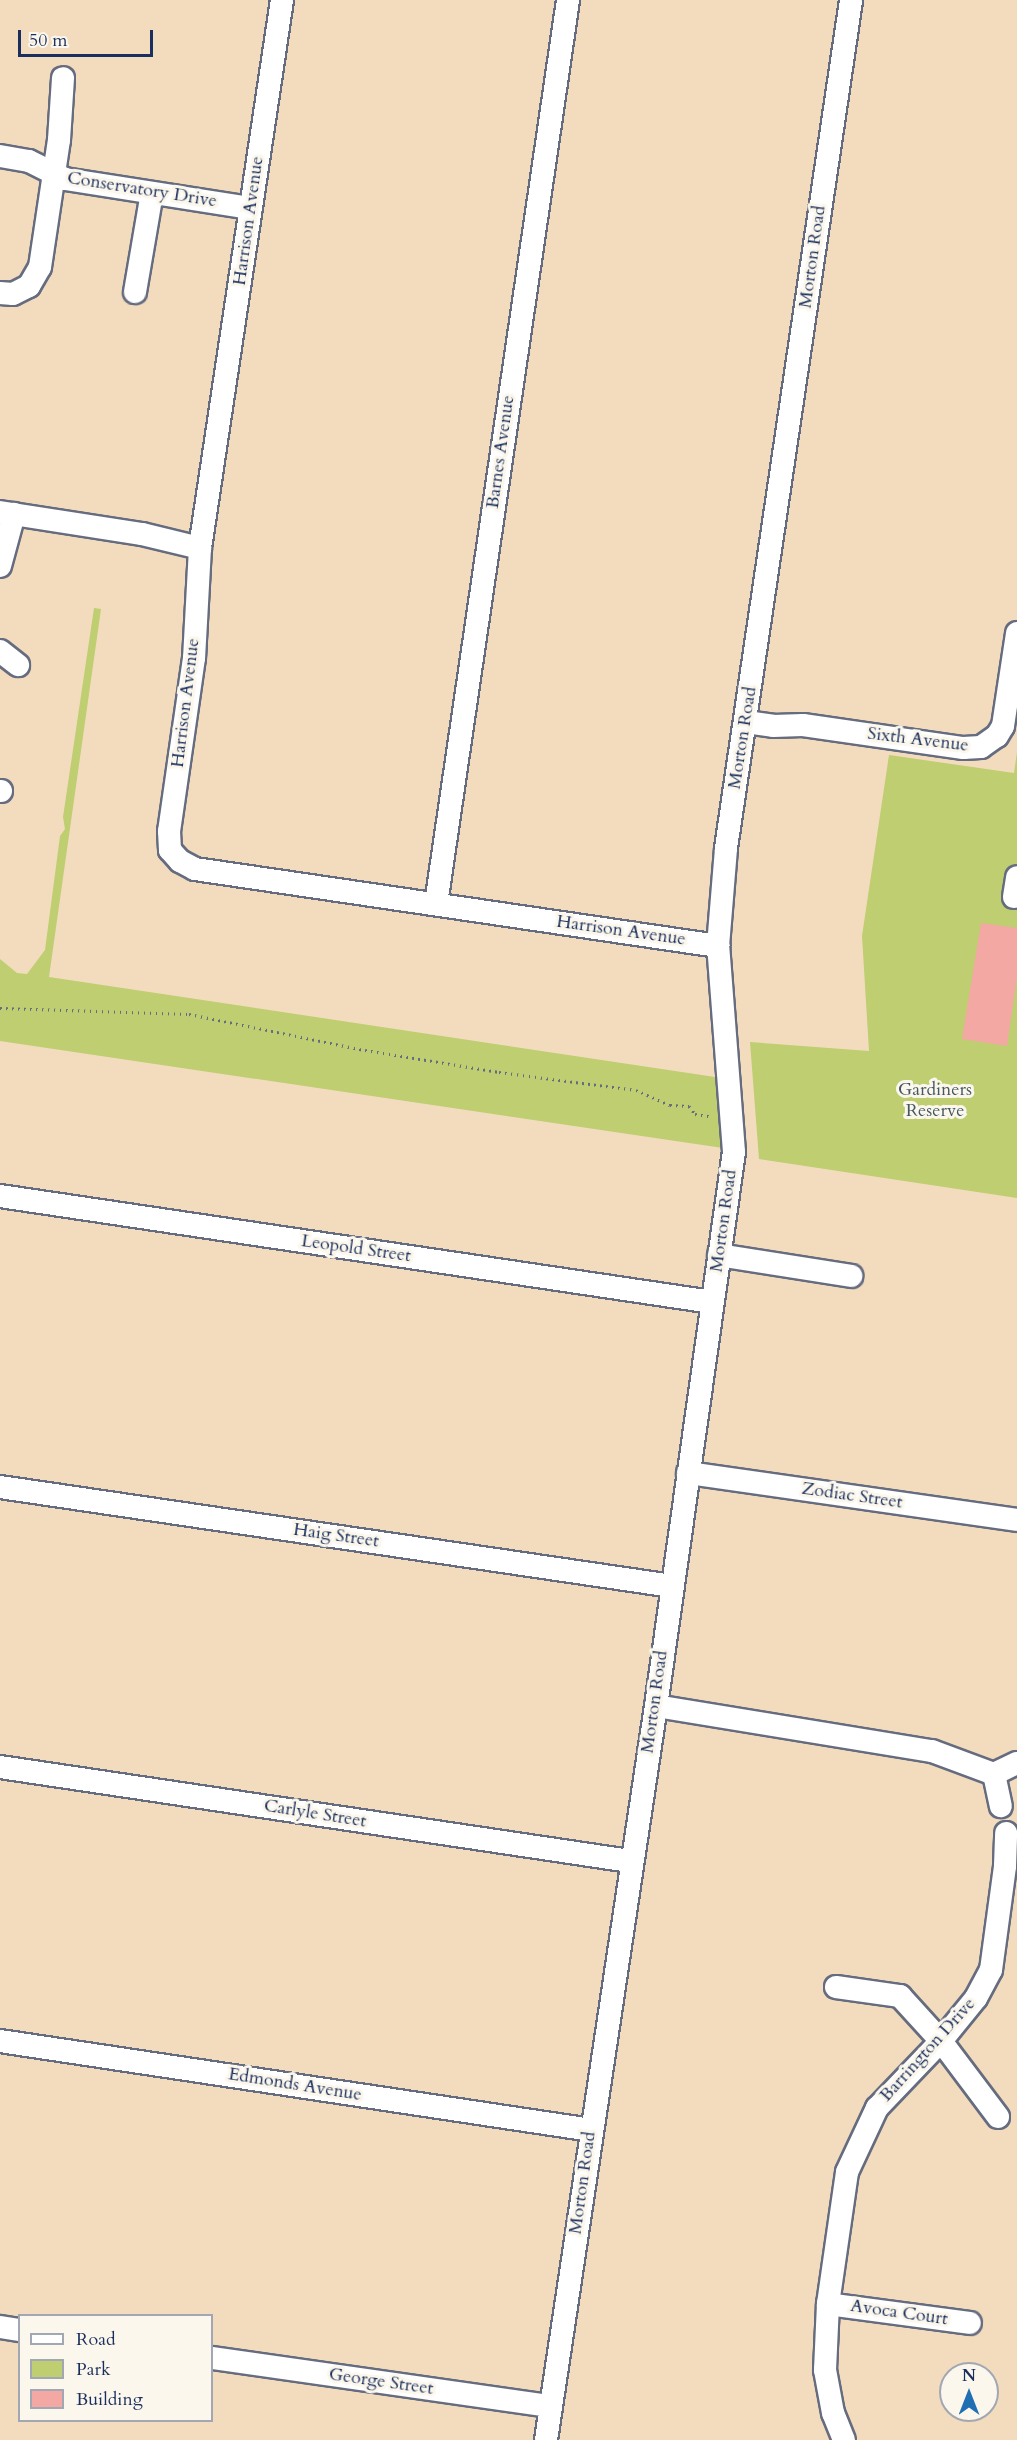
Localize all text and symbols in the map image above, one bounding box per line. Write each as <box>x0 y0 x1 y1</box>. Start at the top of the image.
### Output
scale bar <box>21 18 156 56</box>
text: 50 m <box>29 28 68 53</box>
street label: Harrison Avenue <box>229 155 269 287</box>
street label: Conservatory Drive <box>66 168 218 212</box>
street label: Morton Road <box>795 204 831 310</box>
street label: Barnes Avenue <box>482 394 520 510</box>
street label: Harrison Avenue <box>167 637 205 769</box>
street label: Morton Road <box>724 685 762 791</box>
street label: Sixth Avenue <box>866 723 970 757</box>
street label: Harrison Avenue <box>555 911 687 951</box>
park label: Gardiners Reserve <box>898 1080 972 1122</box>
street label: Morton Road <box>706 1168 742 1274</box>
street label: Leopold Street <box>300 1231 412 1267</box>
street label: Zodiac Street <box>800 1478 904 1514</box>
street label: Haig Street <box>292 1519 380 1553</box>
street label: Morton Road <box>637 1649 673 1755</box>
street label: Carlyle Street <box>262 1795 368 1833</box>
street label: Barrington Drive <box>876 1994 980 2106</box>
street label: Edmonds Avenue <box>227 2064 363 2106</box>
street label: Morton Road <box>565 2130 601 2236</box>
street label: Avoca Court <box>849 2295 949 2331</box>
legend <box>18 2314 213 2422</box>
text: Road <box>76 2327 116 2352</box>
text: Park <box>76 2357 111 2382</box>
north arrow <box>939 2362 999 2422</box>
street label: George Street <box>327 2364 435 2400</box>
text: N <box>962 2365 976 2387</box>
text: Building <box>76 2387 143 2412</box>

